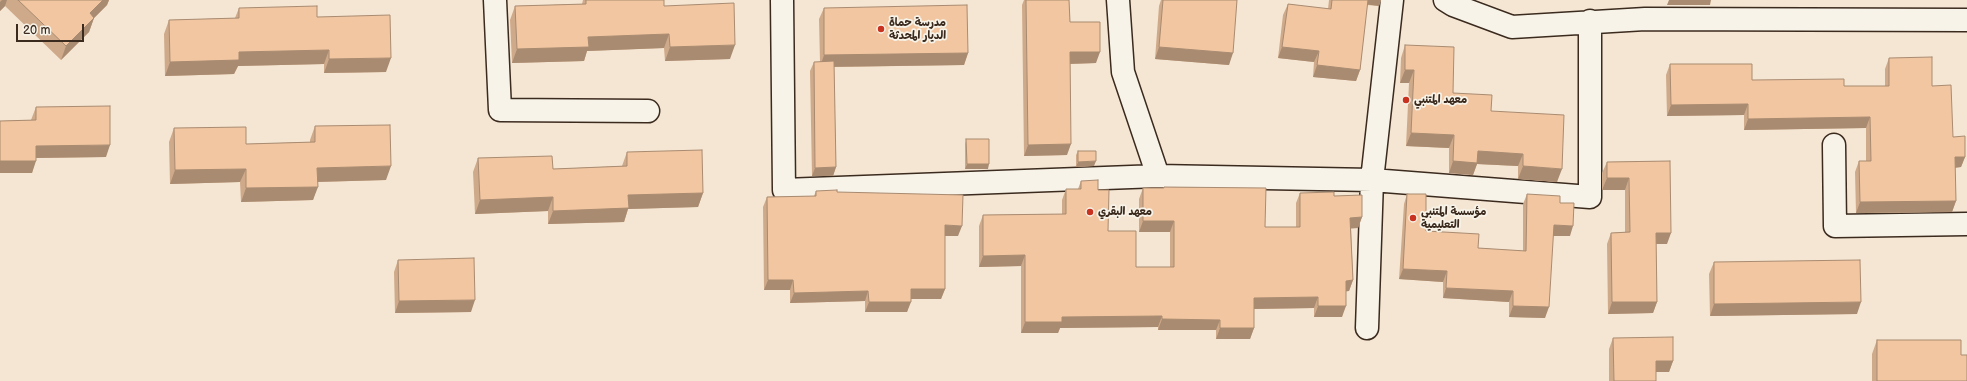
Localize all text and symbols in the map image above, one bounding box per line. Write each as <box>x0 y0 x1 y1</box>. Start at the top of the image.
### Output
scale bar <box>18 16 86 42</box>
place label: مدرسة حماة الديار المحدثة <box>889 16 946 42</box>
text: 20 m <box>23 23 50 38</box>
marker: مدرسة حماة الديار المحدثة <box>876 24 886 34</box>
place label: معهد المتنبي <box>1414 93 1467 107</box>
marker: معهد المتنبي <box>1401 95 1411 105</box>
place label: معهد البقري <box>1098 205 1152 219</box>
place label: مؤسسة المتنبي التعليمية <box>1421 205 1486 231</box>
marker: معهد البقري <box>1085 207 1095 217</box>
marker: مؤسسة المتنبي التعليمية <box>1408 213 1418 223</box>

